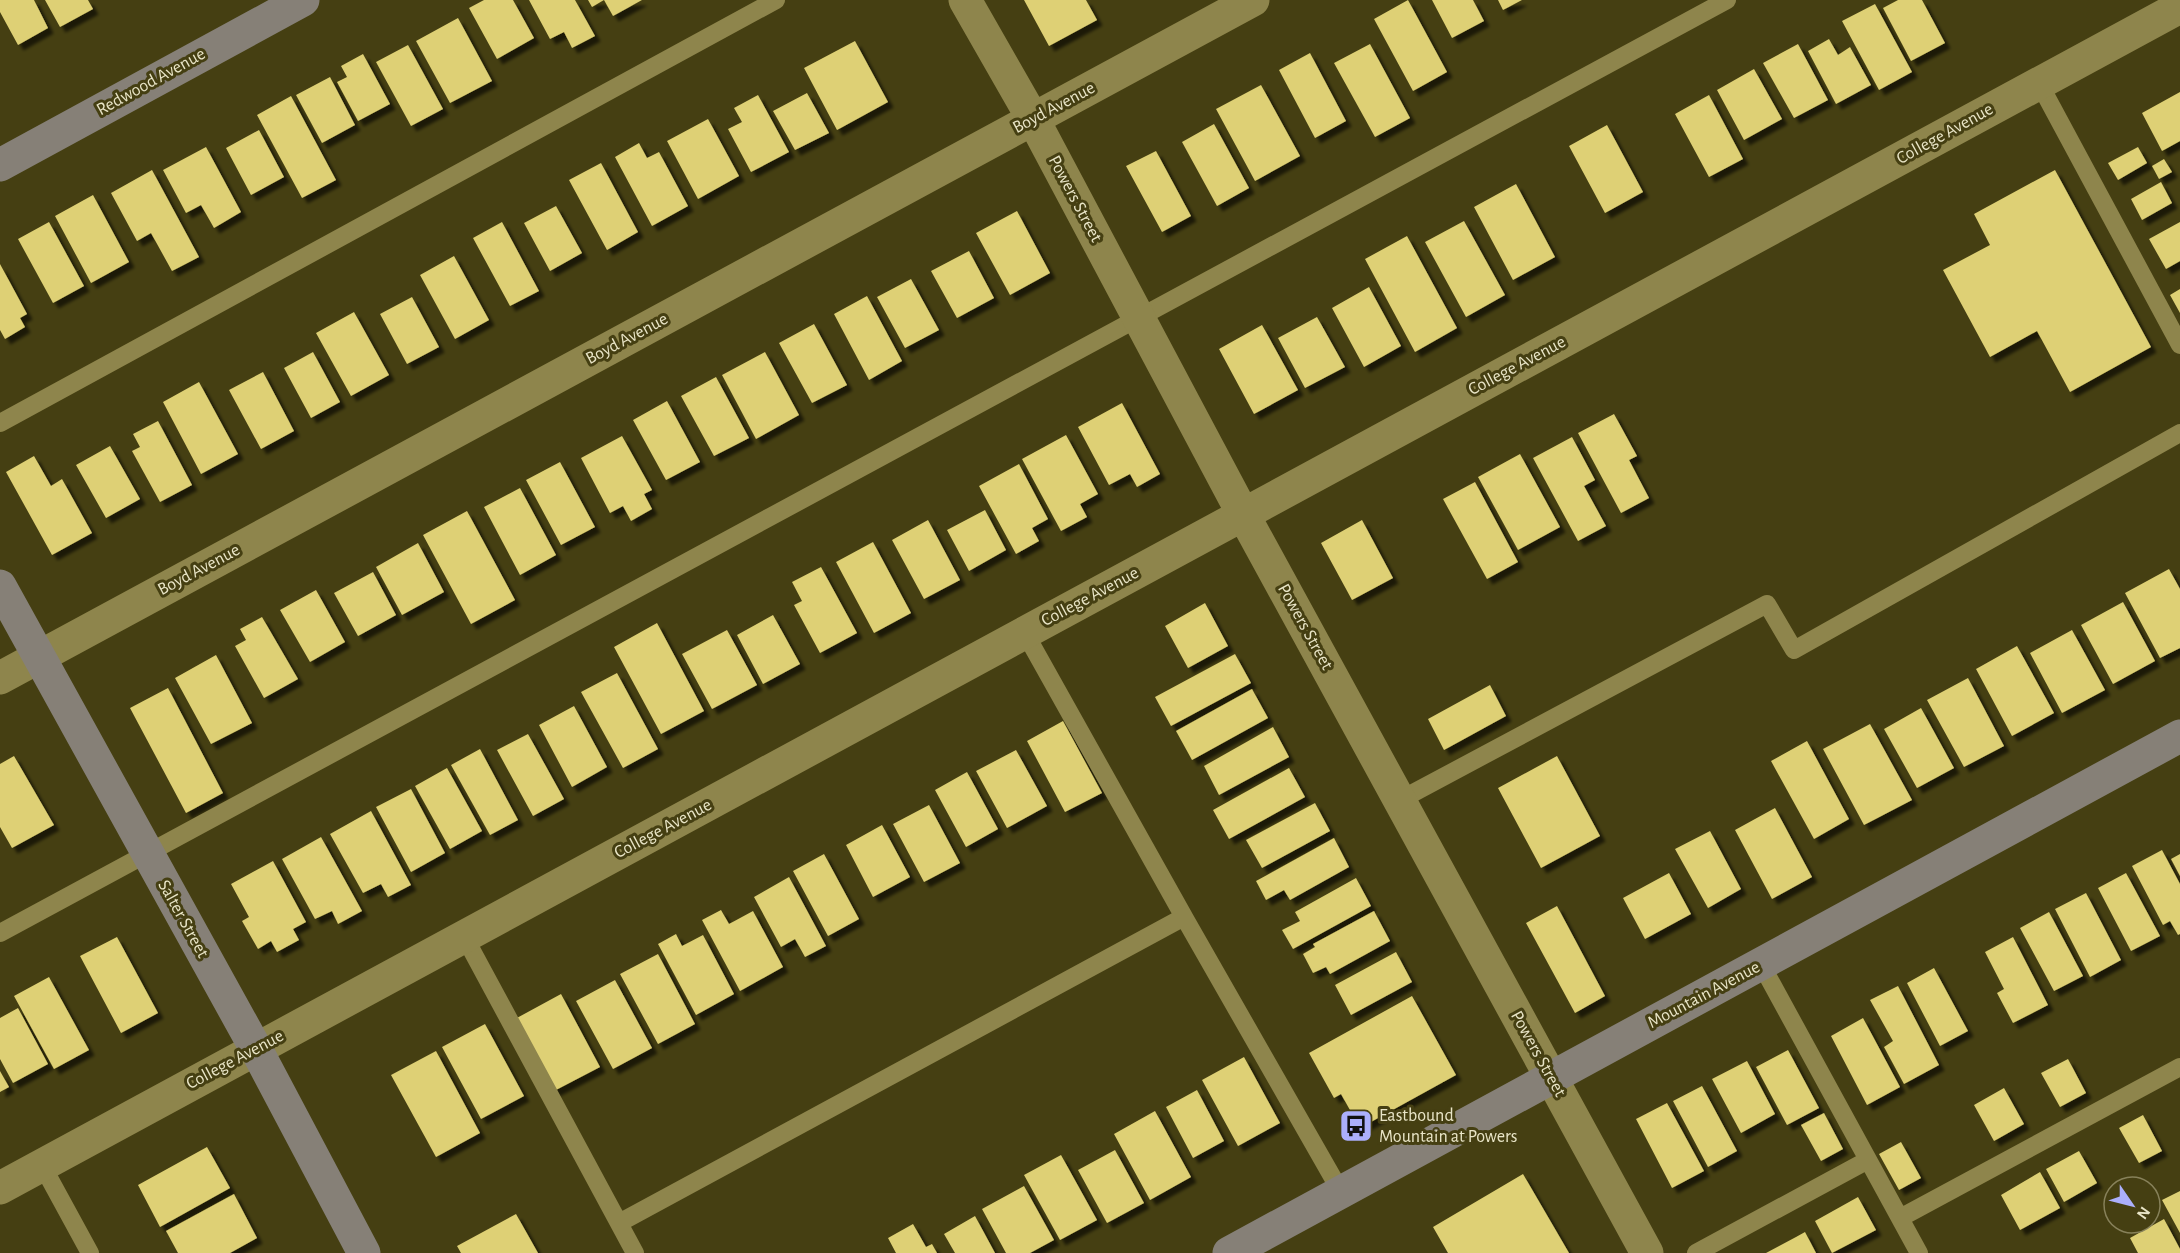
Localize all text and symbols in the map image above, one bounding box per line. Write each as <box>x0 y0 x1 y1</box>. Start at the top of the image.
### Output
street label: Redwood Avenue <box>94 45 208 119</box>
street label: Boyd Avenue <box>1010 79 1098 137</box>
street label: College Avenue <box>1894 100 1996 168</box>
street label: Powers Street <box>1045 153 1105 245</box>
street label: Boyd Avenue <box>583 310 671 368</box>
street label: College Avenue <box>1465 333 1569 399</box>
street label: Boyd Avenue <box>155 541 243 599</box>
street label: College Avenue <box>1038 564 1142 630</box>
street label: Powers Street <box>1274 581 1336 673</box>
street label: College Avenue <box>611 796 715 862</box>
street label: Salter Street <box>154 877 212 961</box>
street label: Mountain Avenue <box>1645 958 1763 1032</box>
street label: Powers Street <box>1507 1008 1569 1100</box>
street label: College Avenue <box>183 1027 287 1093</box>
place label: Eastbound Mountain at Powers <box>1379 1107 1518 1146</box>
bus stop icon: Eastbound Mountain at Powers <box>1338 1108 1374 1144</box>
north arrow <box>2102 1175 2162 1235</box>
text: N <box>2134 1204 2153 1222</box>

